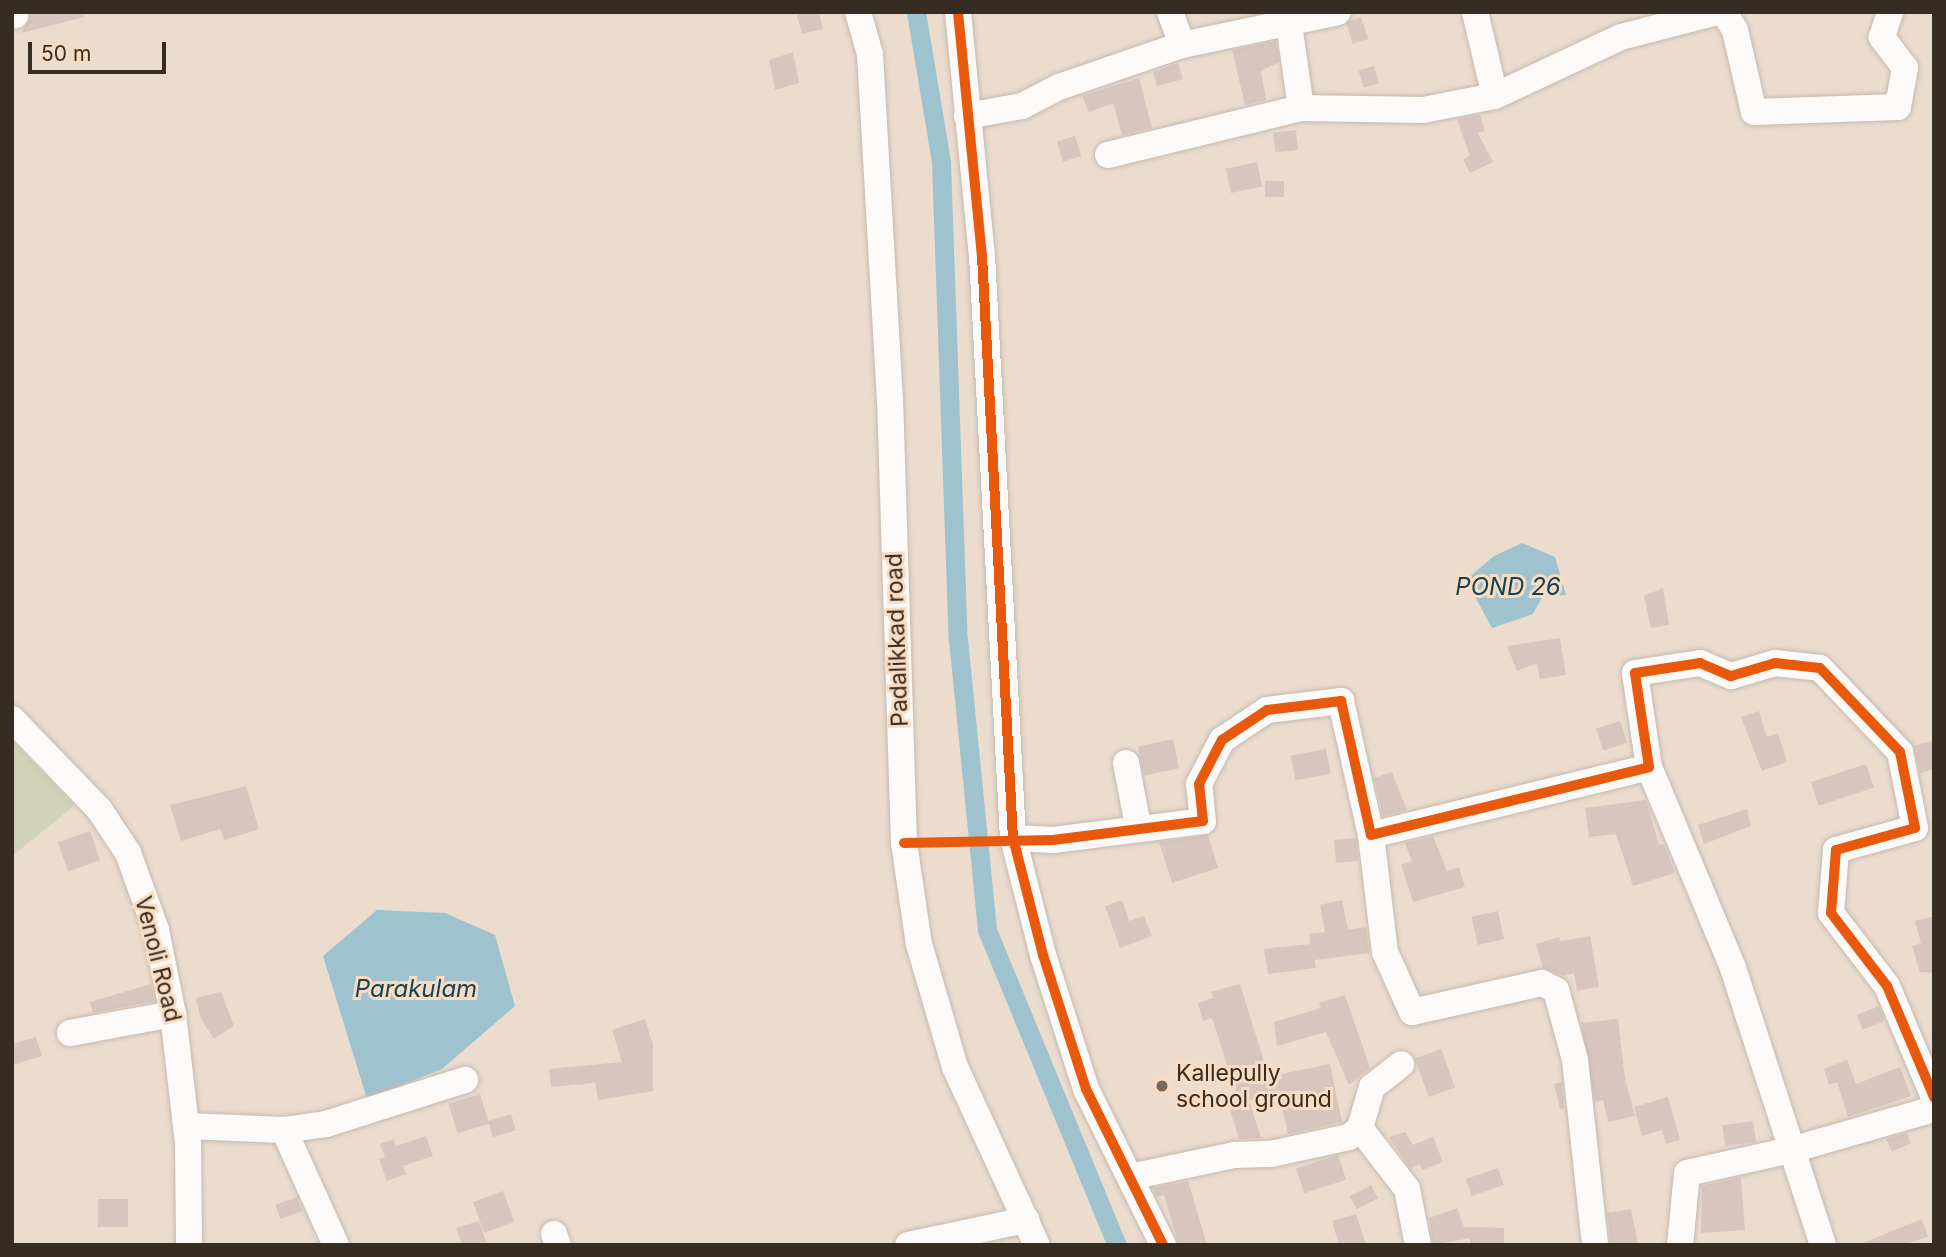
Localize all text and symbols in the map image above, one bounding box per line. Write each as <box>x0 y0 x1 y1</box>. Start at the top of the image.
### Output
scale bar <box>32 28 170 72</box>
text: 50 m <box>41 41 91 66</box>
street label: Padalikkad road <box>880 553 914 727</box>
water label: POND 26 <box>1455 573 1561 601</box>
street label: Venoli Road <box>129 893 187 1025</box>
water label: Parakulam <box>355 975 477 1003</box>
place label: Kallepully school ground <box>1176 1059 1332 1113</box>
marker: Kallepully school ground <box>1154 1078 1170 1094</box>

